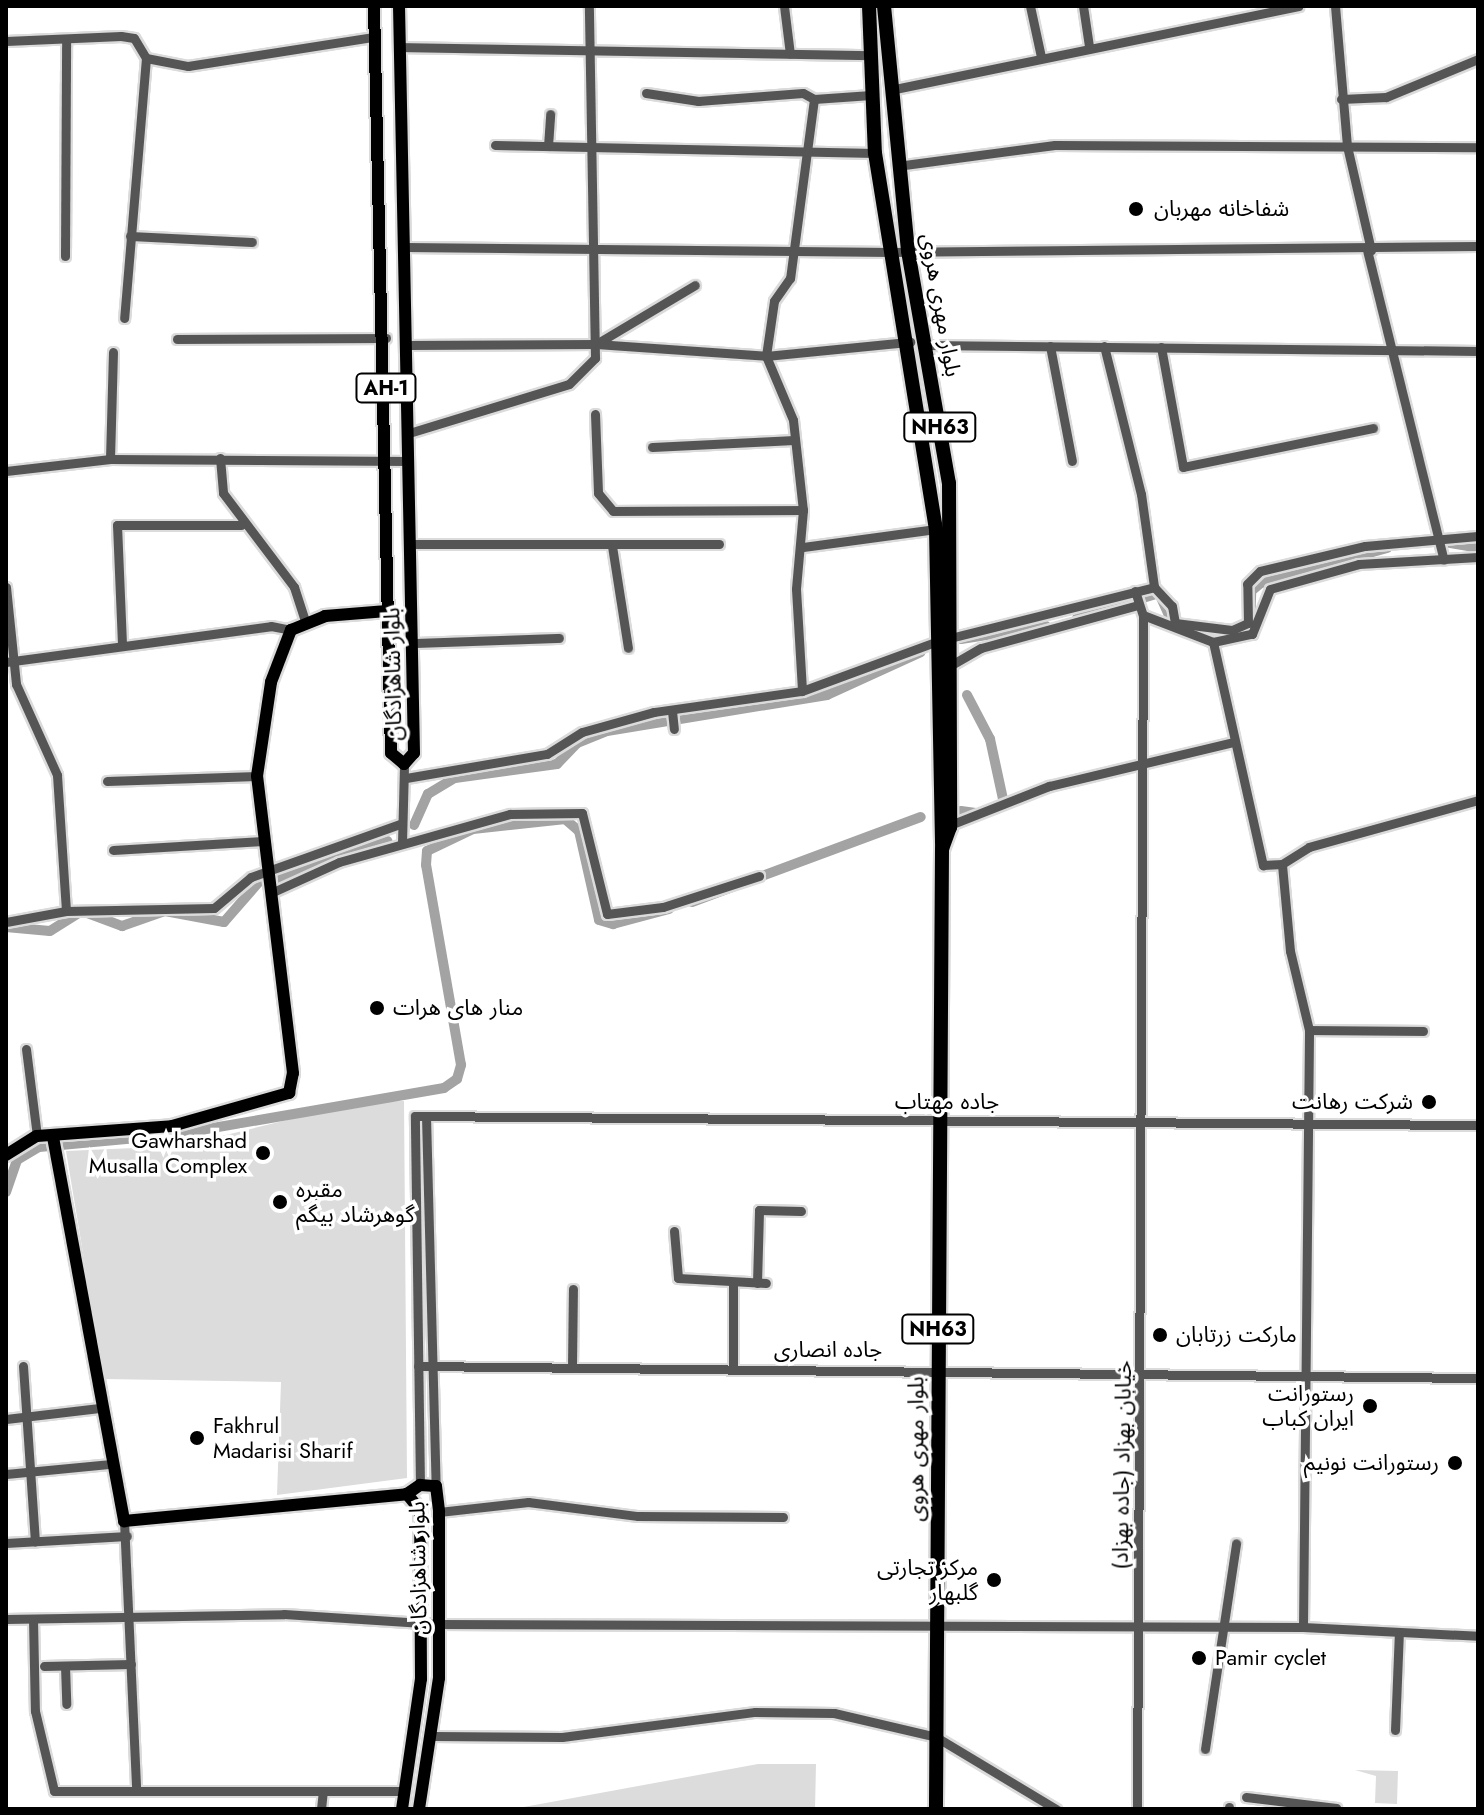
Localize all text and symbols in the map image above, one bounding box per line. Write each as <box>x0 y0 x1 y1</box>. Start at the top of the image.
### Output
place label: شفاخانه مهربان <box>1154 196 1289 222</box>
marker: شفاخانه مهربان <box>1125 198 1147 220</box>
street label: بلوار مهری هروی <box>915 231 967 379</box>
road number: AH-1 <box>354 372 418 404</box>
road number: NH63 <box>902 411 978 443</box>
street label: بلوار شاهزادگان <box>379 607 407 741</box>
place label: منار های هرات <box>393 995 523 1021</box>
marker: منار های هرات <box>368 999 386 1017</box>
street label: جاده مهتاب <box>895 1089 999 1115</box>
place label: شرکت رهانت <box>1292 1089 1413 1115</box>
marker: شرکت رهانت <box>1420 1093 1438 1111</box>
place label: Gawharshad Musalla Complex <box>89 1127 247 1178</box>
marker: Gawharshad Musalla Complex <box>254 1144 272 1162</box>
place label: مقبره گوهرشاد بیگم <box>296 1176 415 1228</box>
marker: مقبره گوهرشاد بیگم <box>271 1193 289 1211</box>
road number: NH63 <box>900 1313 976 1345</box>
place label: مارکت زرتابان <box>1176 1322 1297 1348</box>
marker: مارکت زرتابان <box>1151 1326 1169 1344</box>
street label: جاده انصاری <box>774 1337 882 1363</box>
street label: خیابان بهزاد (جاده بهزاد) <box>1107 1360 1137 1570</box>
street label: بلوار مهری هروی <box>903 1376 929 1522</box>
place label: رستورانت ایران کباب <box>1262 1380 1354 1432</box>
marker: رستورانت ایران کباب <box>1361 1397 1379 1415</box>
place label: Fakhrul Madarisi Sharif <box>213 1412 353 1464</box>
marker: Fakhrul Madarisi Sharif <box>188 1429 206 1447</box>
place label: رستورانت نونیم <box>1304 1450 1439 1476</box>
marker: رستورانت نونیم <box>1446 1454 1464 1472</box>
street label: بلوار شاهزادگان <box>404 1501 432 1635</box>
place label: مرکز تجارتی گلبهار <box>877 1554 978 1606</box>
marker: مرکز تجارتی گلبهار <box>985 1571 1003 1589</box>
place label: Pamir cyclet <box>1215 1645 1326 1671</box>
marker: Pamir cyclet <box>1190 1649 1208 1667</box>

